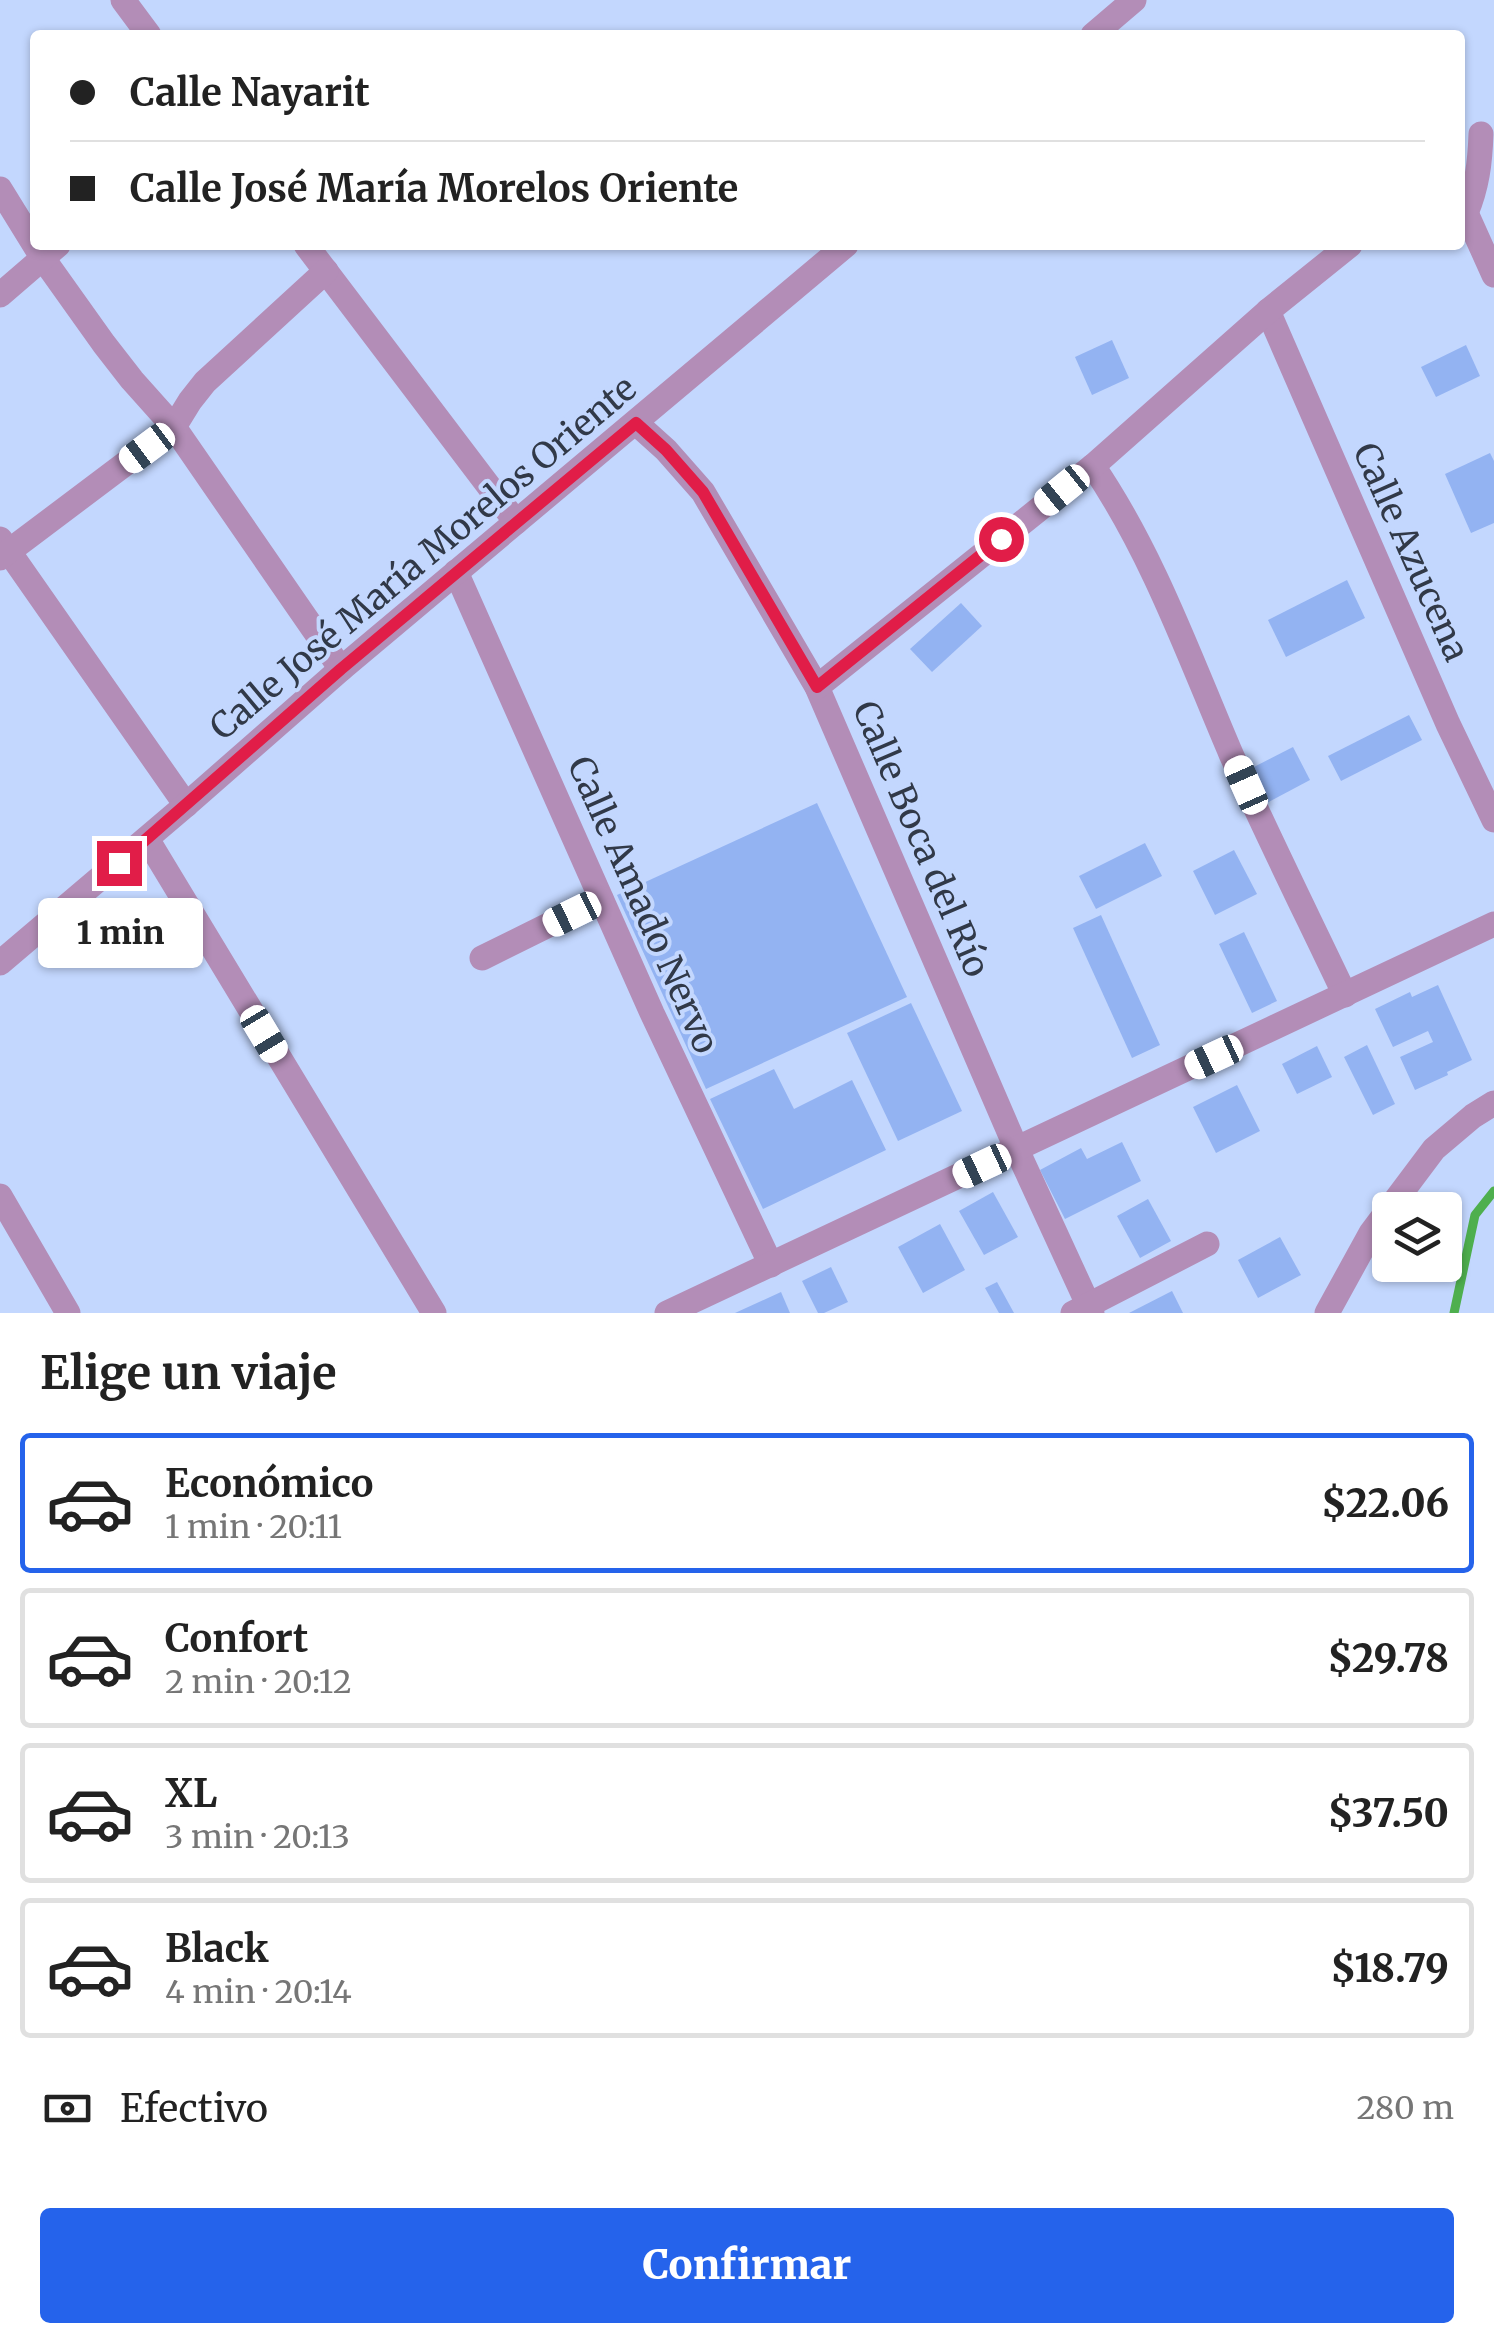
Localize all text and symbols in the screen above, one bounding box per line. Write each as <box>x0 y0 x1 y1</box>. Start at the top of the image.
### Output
text: Calle Nayarit <box>130 69 370 116</box>
text: Calle José María Morelos Oriente <box>130 165 738 212</box>
street label: Calle José María Morelos Oriente <box>201 367 645 749</box>
car <box>114 418 180 478</box>
street label: Calle Azucena <box>1343 436 1479 668</box>
car <box>1029 459 1095 521</box>
route start <box>979 517 1024 562</box>
street label: Calle Boca del Río <box>843 694 999 984</box>
street label: Calle Amado Nervo <box>558 750 728 1060</box>
car <box>1220 751 1272 819</box>
route end <box>97 841 142 886</box>
car <box>538 887 606 941</box>
callout: 1 min <box>36 898 202 968</box>
text: 1 min <box>77 913 164 953</box>
car <box>236 1001 292 1067</box>
car <box>1180 1031 1248 1083</box>
car <box>948 1140 1016 1192</box>
map controls <box>1372 1192 1462 1282</box>
button: layers <box>1372 1192 1462 1282</box>
text: Elige un viaje <box>40 1345 336 1401</box>
icon: car <box>45 1458 135 1548</box>
text: Económico <box>165 1460 373 1507</box>
text: $22.06 <box>1321 1480 1449 1527</box>
text: 1 min · 20:11 <box>165 1507 342 1547</box>
icon: car <box>45 1613 135 1703</box>
text: Confort <box>165 1615 308 1662</box>
text: $29.78 <box>1328 1635 1449 1682</box>
text: 2 min · 20:12 <box>165 1662 352 1702</box>
icon: car <box>45 1768 135 1858</box>
text: XL <box>165 1770 217 1817</box>
text: $37.50 <box>1328 1790 1449 1837</box>
text: 3 min · 20:13 <box>165 1817 350 1857</box>
icon: car <box>45 1923 135 2013</box>
text: Black <box>165 1925 269 1972</box>
text: $18.79 <box>1331 1945 1449 1992</box>
text: 4 min · 20:14 <box>165 1972 352 2012</box>
icon: cash <box>40 2081 95 2136</box>
text: Efectivo <box>120 2085 268 2132</box>
text: 280 m <box>1356 2088 1454 2128</box>
button: Confirmar <box>40 2208 1454 2323</box>

